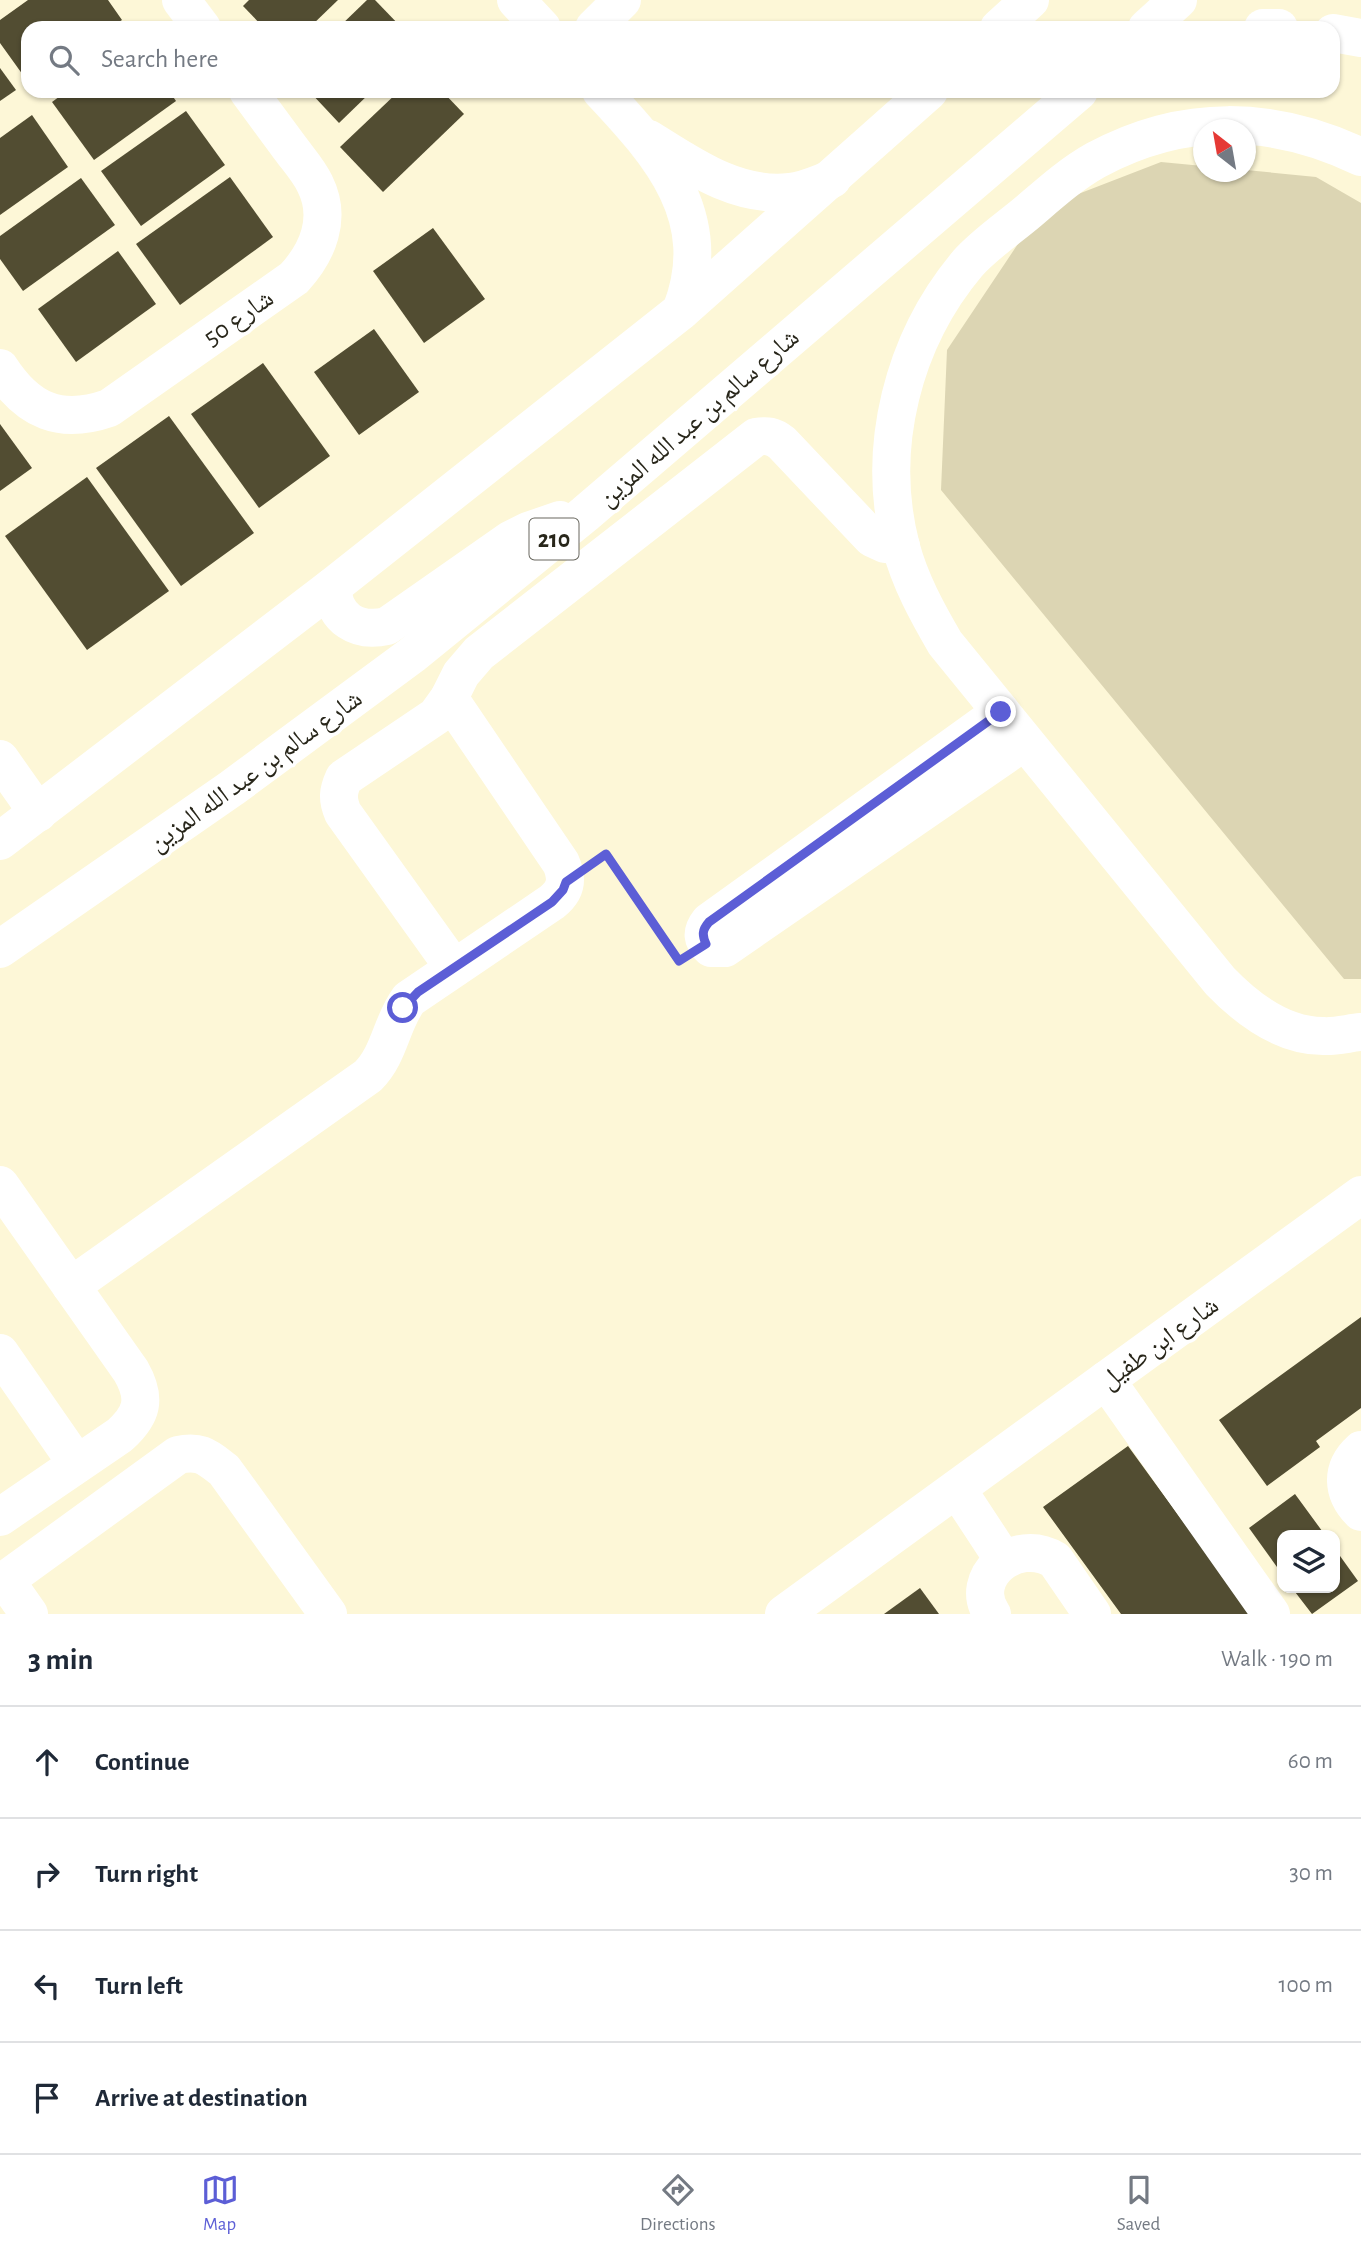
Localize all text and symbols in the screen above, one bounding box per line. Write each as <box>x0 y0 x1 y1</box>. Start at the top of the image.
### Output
search box <box>21 21 1340 98</box>
icon: search <box>45 41 83 79</box>
text: Search here <box>101 46 219 72</box>
north arrow <box>1193 119 1256 182</box>
street label: شارع 50 <box>199 285 279 353</box>
street label: شارع سالم بن عبد الله المزين <box>593 324 806 514</box>
road number: 210 <box>530 518 578 560</box>
street label: شارع سالم بن عبد الله المزين <box>144 685 369 859</box>
route end <box>985 696 1016 727</box>
route start <box>387 992 418 1023</box>
street label: شارع ابن طفيل <box>1096 1292 1224 1396</box>
map controls <box>1277 1530 1340 1593</box>
button: layers <box>1277 1530 1340 1593</box>
text: 3 min <box>28 1645 93 1675</box>
text: Walk · 190 m <box>1221 1648 1333 1671</box>
icon: ahead <box>28 1743 66 1781</box>
text: Continue <box>95 1749 190 1775</box>
text: 60 m <box>1288 1750 1333 1773</box>
icon: right <box>28 1855 66 1893</box>
text: Turn right <box>95 1861 198 1887</box>
text: 30 m <box>1289 1862 1333 1885</box>
icon: left <box>28 1967 66 2005</box>
text: Turn left <box>95 1973 183 1999</box>
text: 100 m <box>1279 1974 1333 1997</box>
icon: arrive <box>28 2079 66 2117</box>
text: Arrive at destination <box>95 2085 308 2111</box>
tab: Map <box>201 2171 239 2236</box>
tab: Directions <box>640 2171 716 2236</box>
tab: Saved <box>1117 2171 1160 2236</box>

